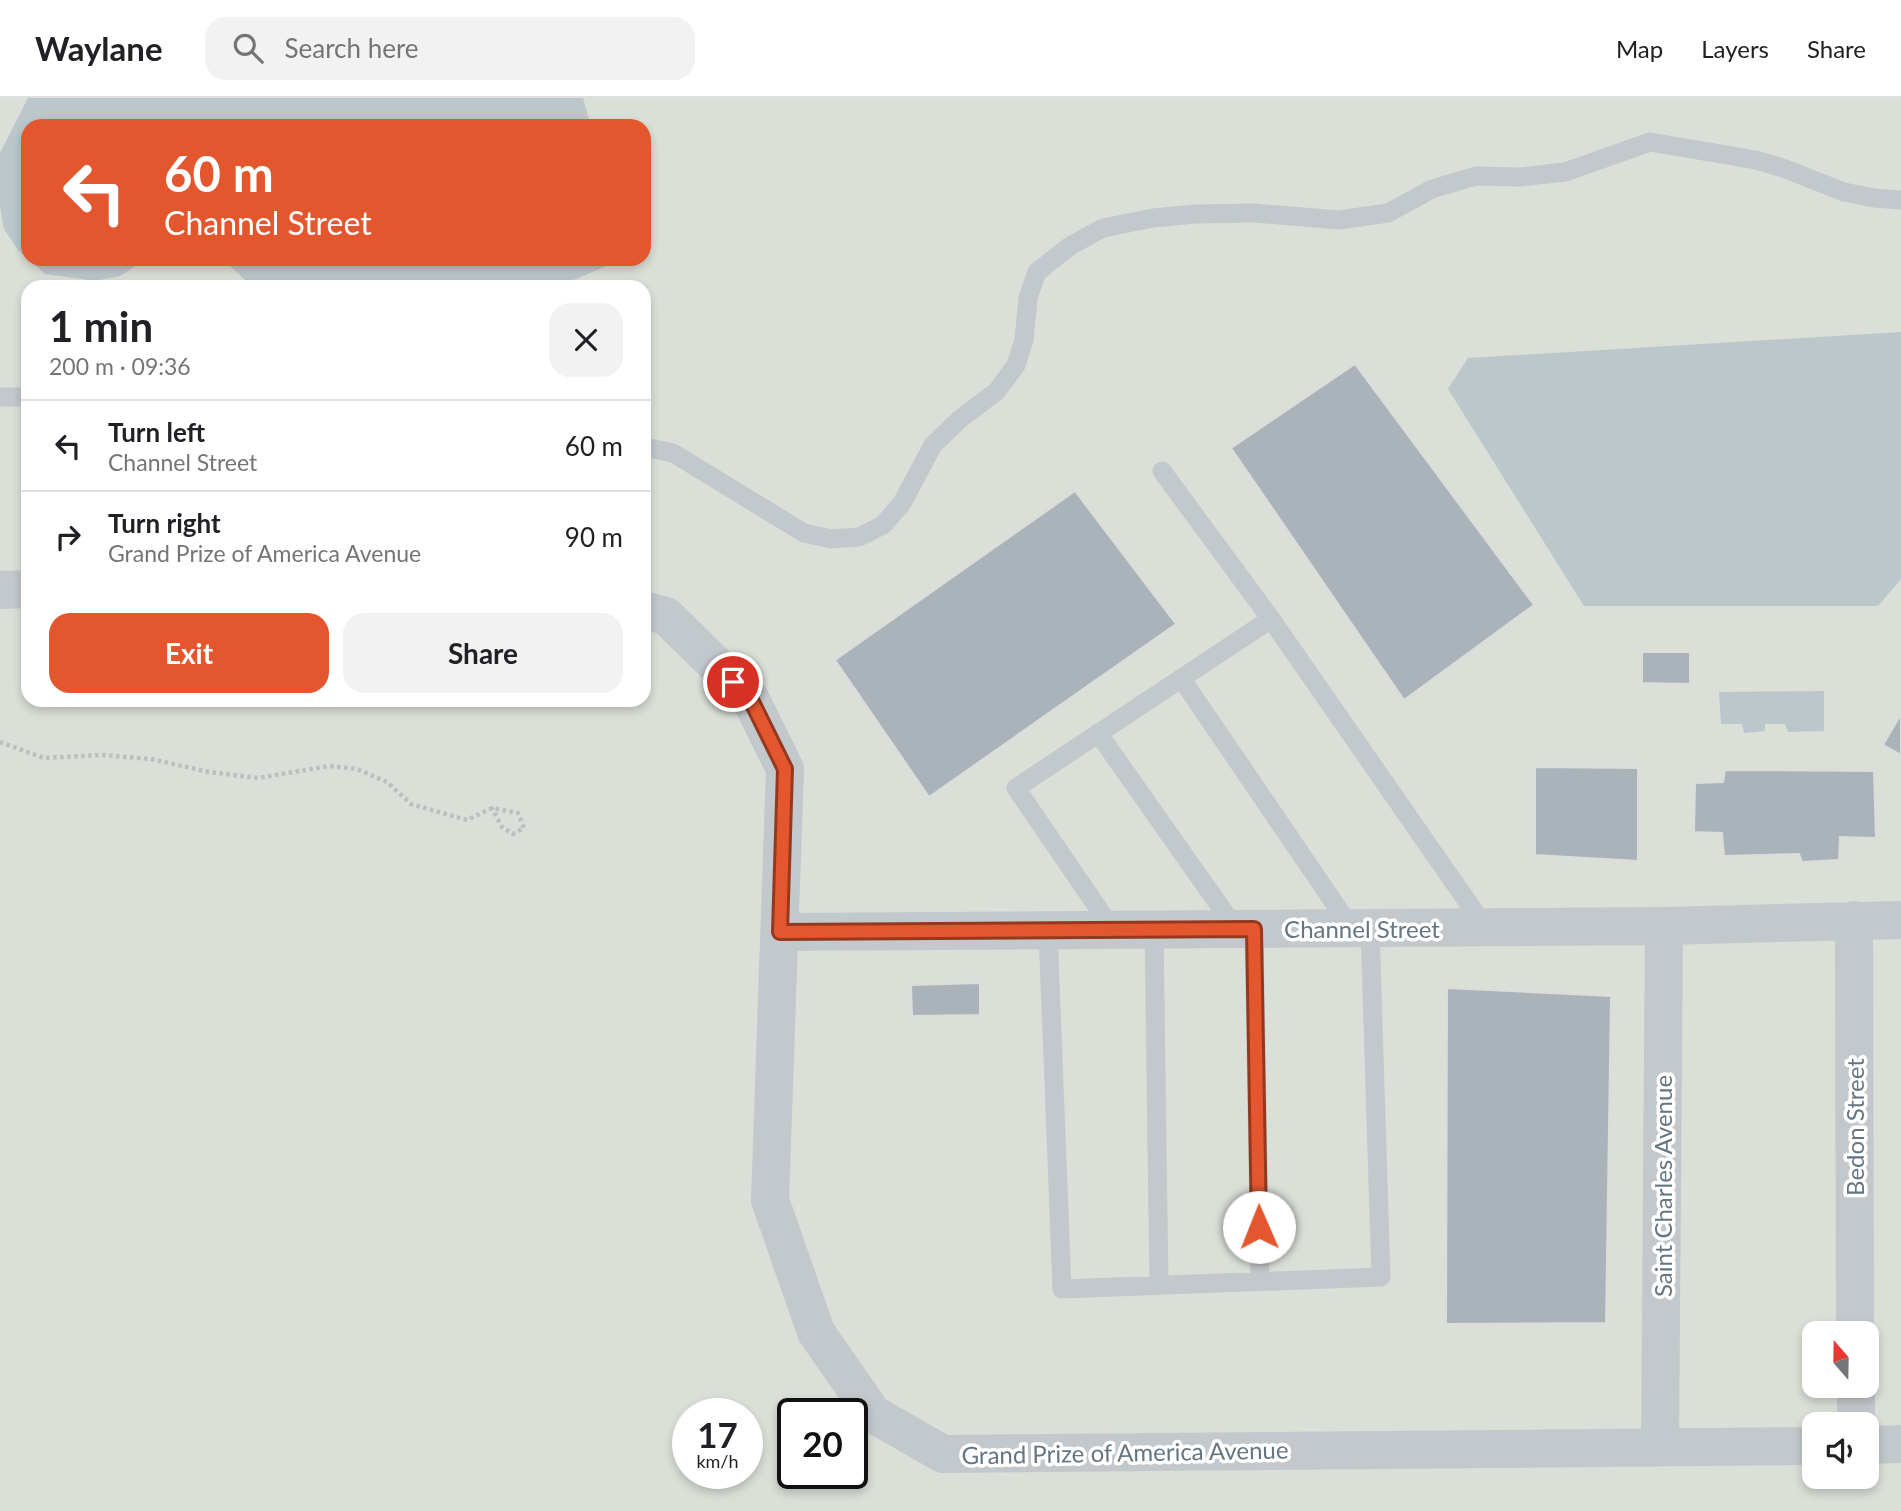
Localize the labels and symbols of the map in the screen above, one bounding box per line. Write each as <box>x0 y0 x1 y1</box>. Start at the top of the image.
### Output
pin <box>703 652 763 712</box>
street label: Channel Street <box>1284 914 1440 943</box>
street label: Bedon Street <box>1840 1058 1869 1196</box>
street label: Saint Charles Avenue <box>1648 1075 1677 1297</box>
position arrow <box>1222 1190 1296 1264</box>
north arrow <box>1802 1321 1880 1398</box>
speed limit sign: 20 <box>777 1398 868 1489</box>
street label: Grand Prize of America Avenue <box>961 1435 1289 1469</box>

